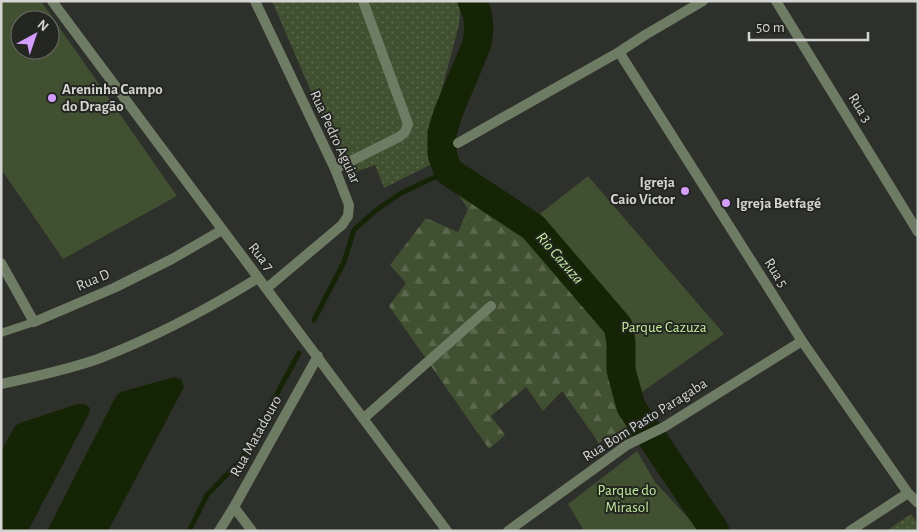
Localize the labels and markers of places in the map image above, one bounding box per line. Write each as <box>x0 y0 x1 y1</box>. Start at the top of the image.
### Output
place label: Areninha Campo do Dragão <box>62 82 163 114</box>
marker: Areninha Campo do Dragão <box>46 92 58 104</box>
place label: Igreja Caio Victor <box>610 175 676 207</box>
marker: Igreja Caio Victor <box>679 185 691 197</box>
place label: Igreja Betfagé <box>736 196 821 211</box>
marker: Igreja Betfagé <box>720 197 732 209</box>

